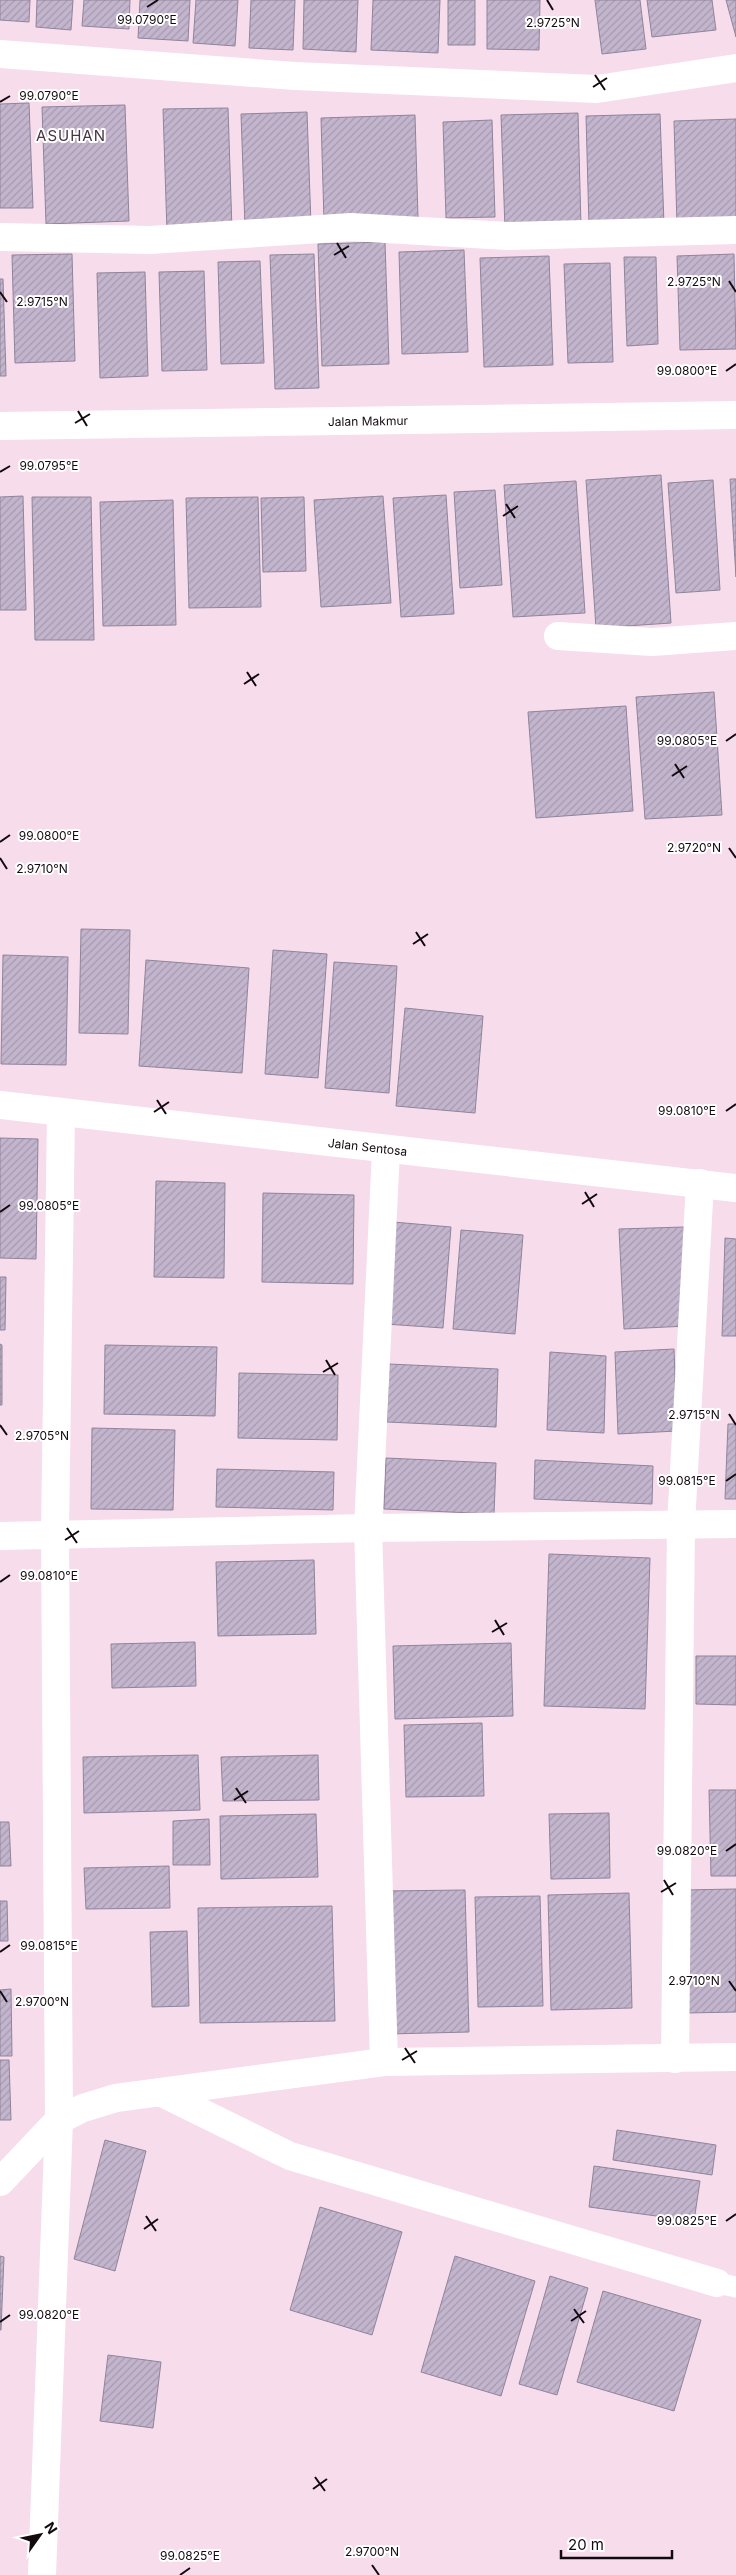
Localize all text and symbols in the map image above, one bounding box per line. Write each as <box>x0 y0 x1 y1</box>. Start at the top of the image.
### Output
text: 99.0790°E <box>117 12 177 27</box>
text: 2.9725°N <box>526 15 580 30</box>
text: 99.0790°E <box>19 88 79 103</box>
district label: ASUHAN <box>36 126 106 145</box>
text: 2.9725°N <box>667 274 721 289</box>
text: 2.9715°N <box>16 294 68 309</box>
text: 99.0800°E <box>657 363 717 378</box>
street label: Jalan Makmur <box>328 412 409 429</box>
text: 99.0795°E <box>19 458 79 473</box>
text: 99.0805°E <box>657 733 717 748</box>
text: 99.0800°E <box>19 828 79 843</box>
text: 2.9720°N <box>667 840 721 855</box>
text: 2.9710°N <box>16 861 68 876</box>
text: 99.0810°E <box>658 1103 716 1118</box>
street label: Jalan Sentosa <box>327 1135 408 1158</box>
text: 99.0805°E <box>19 1198 79 1213</box>
text: 2.9715°N <box>668 1407 720 1422</box>
text: 2.9705°N <box>15 1428 69 1443</box>
text: 99.0815°E <box>658 1473 716 1488</box>
text: 99.0810°E <box>20 1568 78 1583</box>
text: 99.0820°E <box>657 1843 717 1858</box>
text: 99.0815°E <box>20 1938 78 1953</box>
text: 2.9710°N <box>668 1973 720 1988</box>
text: 2.9700°N <box>15 1994 69 2009</box>
text: 99.0825°E <box>657 2213 717 2228</box>
text: 99.0820°E <box>19 2307 79 2322</box>
north arrow <box>15 2510 65 2560</box>
text: N <box>41 2519 61 2537</box>
scale bar <box>561 2528 672 2560</box>
text: 20 m <box>568 2535 604 2554</box>
text: 2.9700°N <box>345 2544 399 2559</box>
text: 99.0825°E <box>160 2548 220 2563</box>

